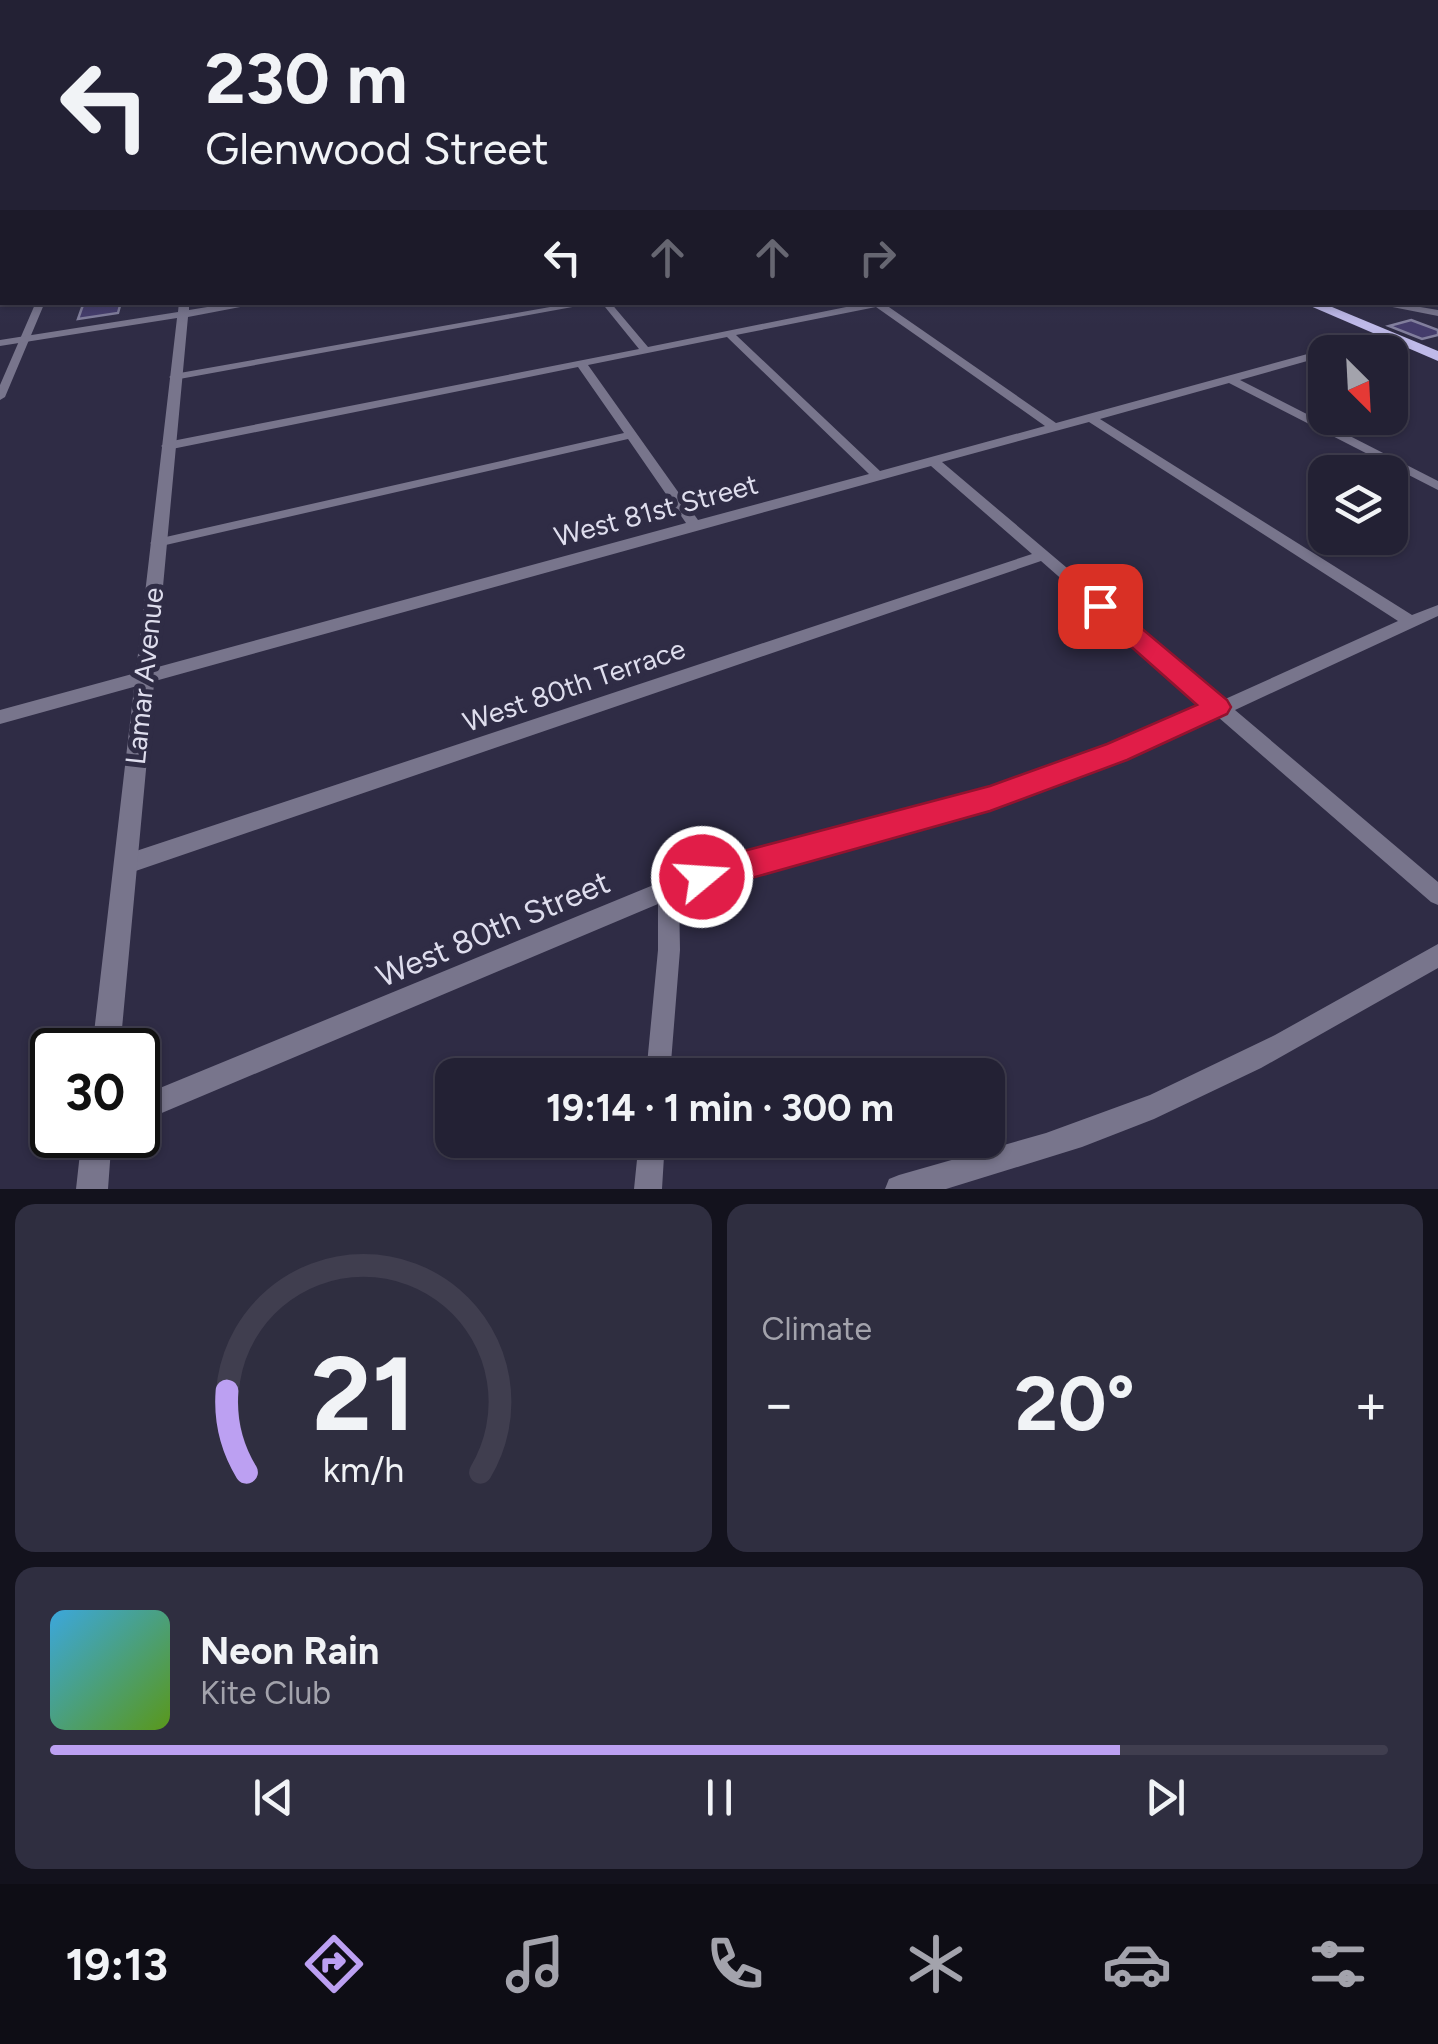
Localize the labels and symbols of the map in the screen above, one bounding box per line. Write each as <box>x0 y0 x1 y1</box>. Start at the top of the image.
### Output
north arrow <box>1308 335 1408 435</box>
street label: West 81st Street <box>551 466 761 554</box>
pin <box>1058 564 1143 649</box>
street label: Lamar Avenue <box>118 586 170 766</box>
street label: West 80th Terrace <box>459 631 689 739</box>
position arrow <box>650 825 754 929</box>
street label: West 80th Street <box>371 863 615 995</box>
speed limit sign: 30 <box>30 1028 160 1158</box>

